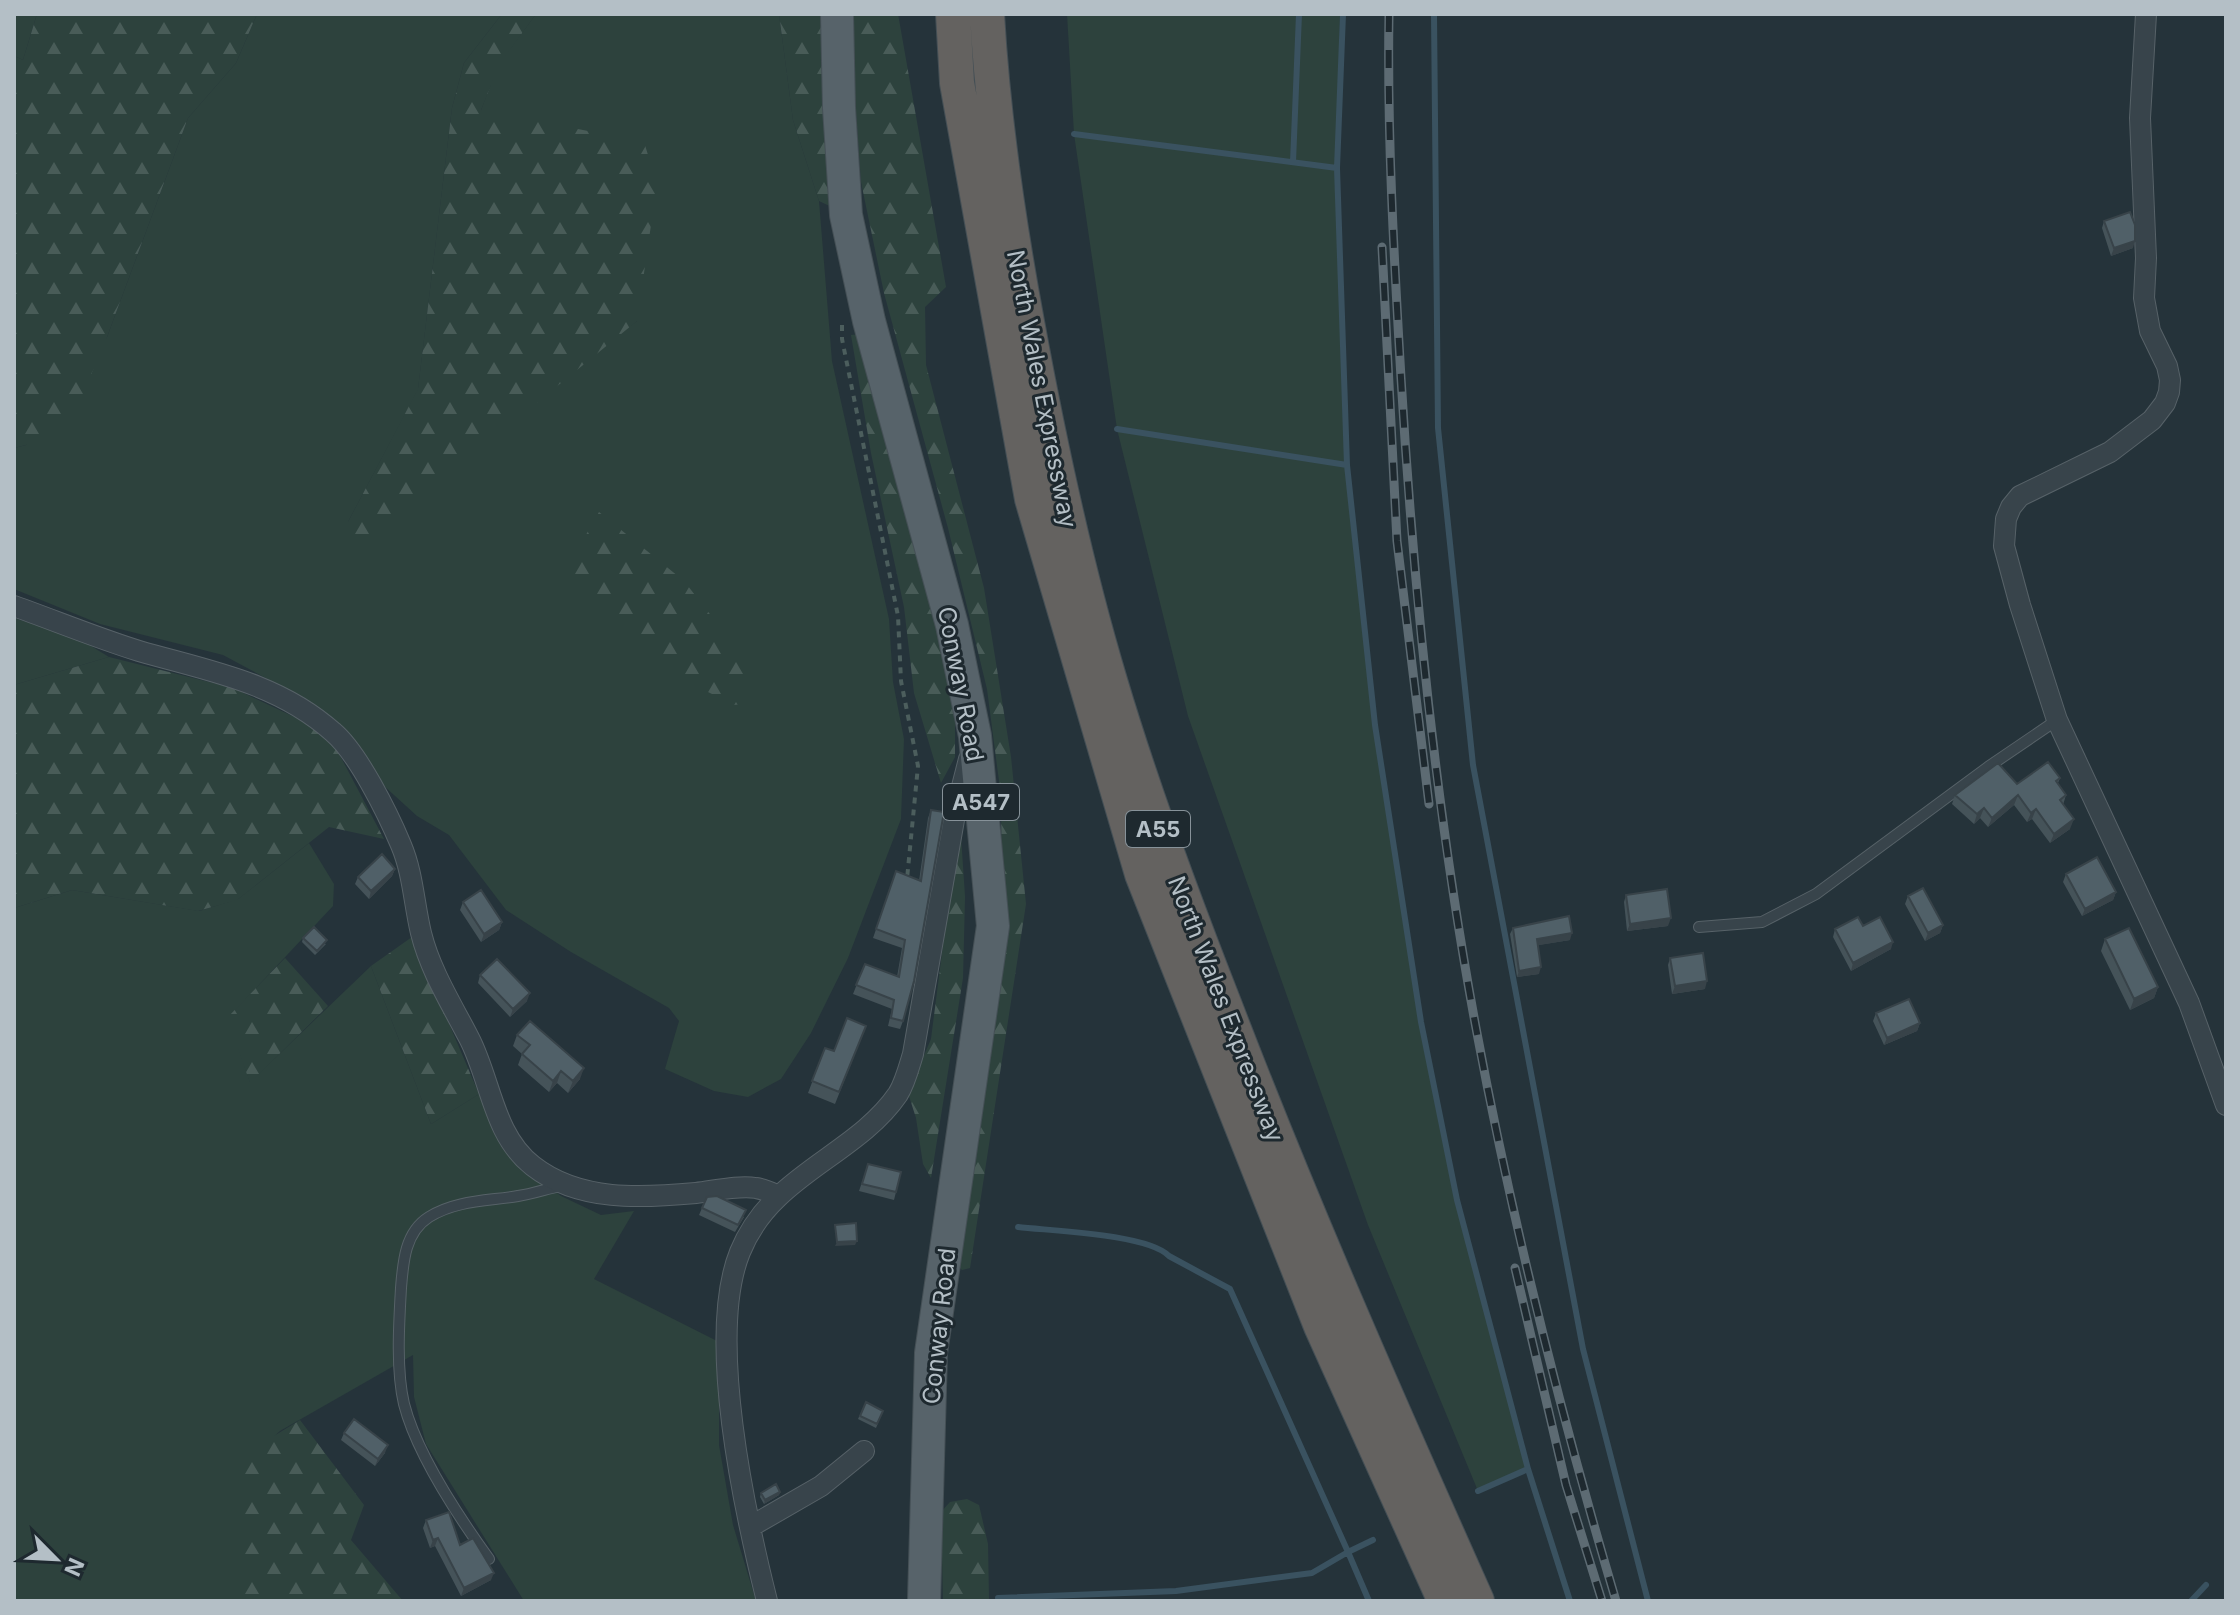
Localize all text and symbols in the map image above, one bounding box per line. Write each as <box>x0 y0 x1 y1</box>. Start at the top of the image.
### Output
street label: North Wales Expressway <box>1001 248 1083 530</box>
street label: Conway Road <box>932 604 990 764</box>
road number: A547 <box>943 784 1019 820</box>
road number: A55 <box>1126 811 1190 847</box>
street label: North Wales Expressway <box>1162 872 1290 1146</box>
street label: Conway Road <box>916 1246 962 1406</box>
north arrow <box>16 1519 96 1599</box>
text: N <box>59 1554 90 1580</box>

